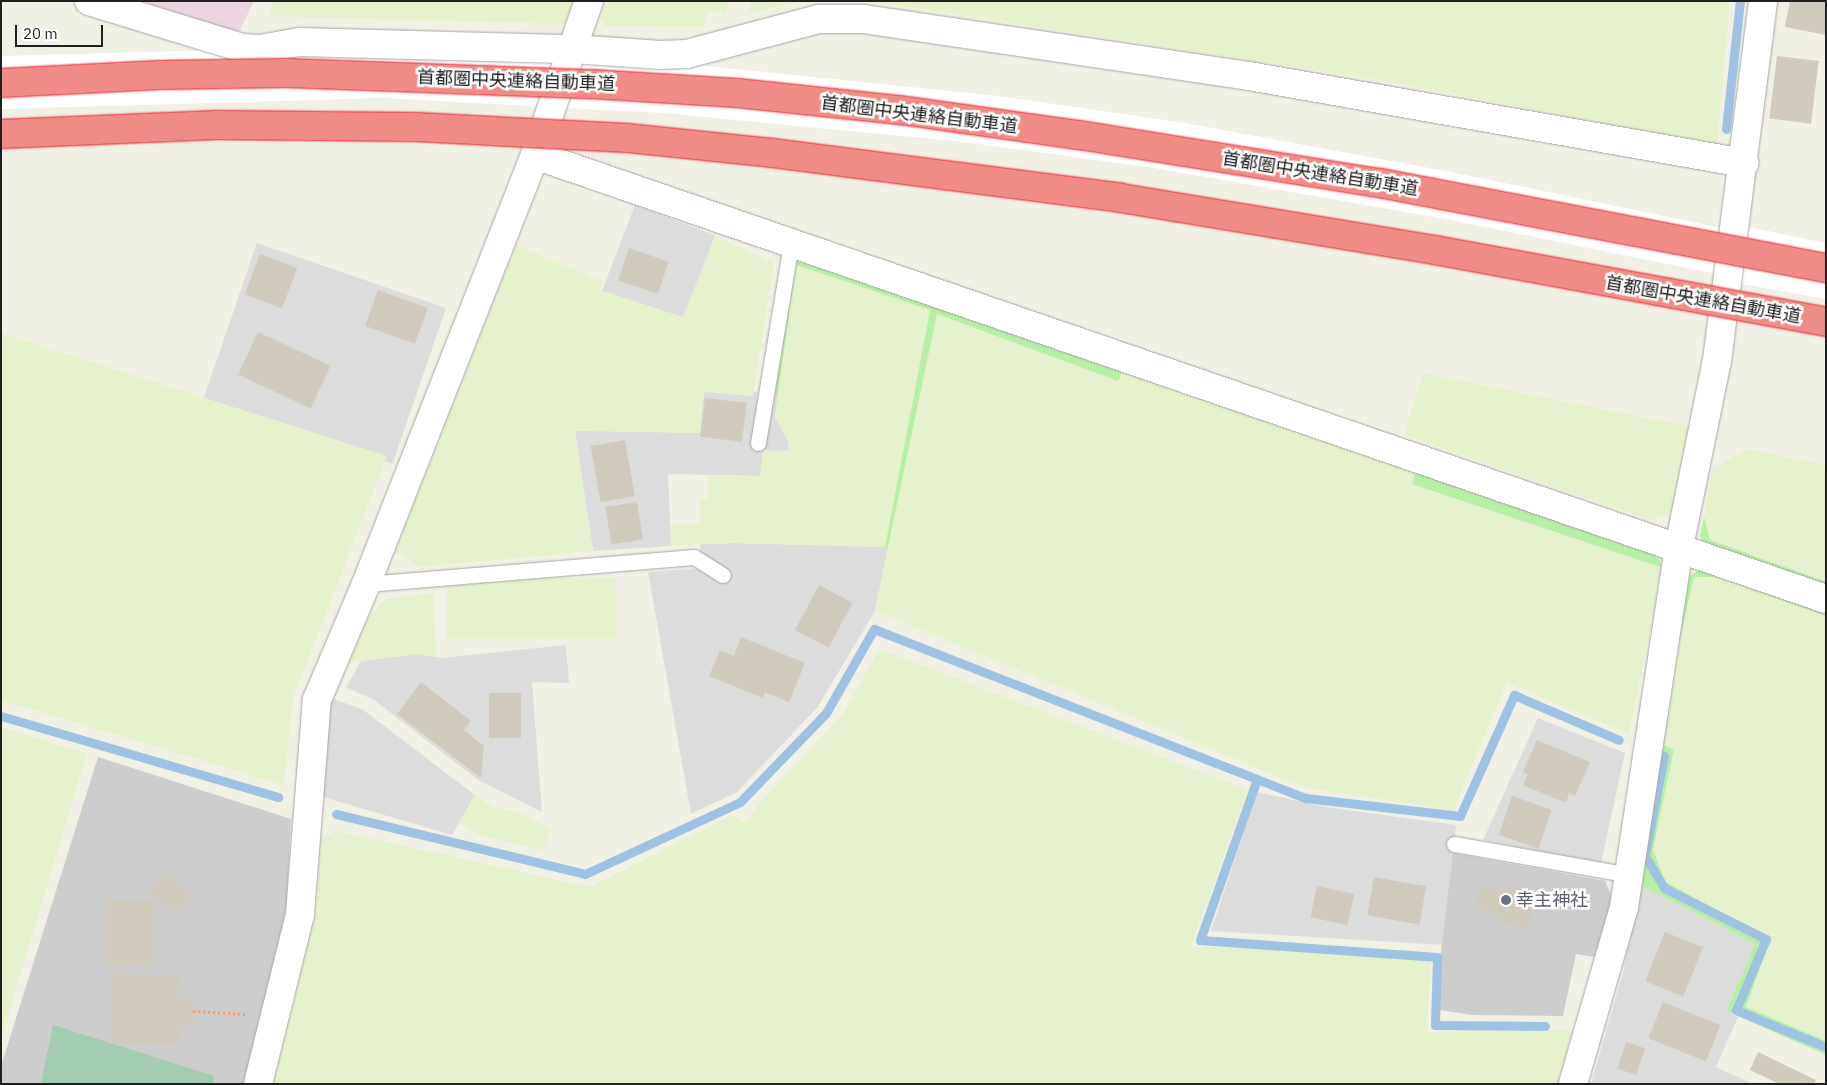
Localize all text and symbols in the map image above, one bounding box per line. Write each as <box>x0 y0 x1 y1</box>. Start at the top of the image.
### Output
scale bar <box>18 15 105 47</box>
text: 20 m <box>23 24 58 43</box>
street label: 首都圏中央連絡自動車道 <box>417 67 615 95</box>
street label: 首都圏中央連絡自動車道 <box>819 92 1019 138</box>
street label: 首都圏中央連絡自動車道 <box>1221 148 1419 200</box>
street label: 首都圏中央連絡自動車道 <box>1604 272 1802 328</box>
place label: 幸主神社 <box>1516 889 1588 911</box>
marker: 幸主神社 <box>1500 894 1512 906</box>

